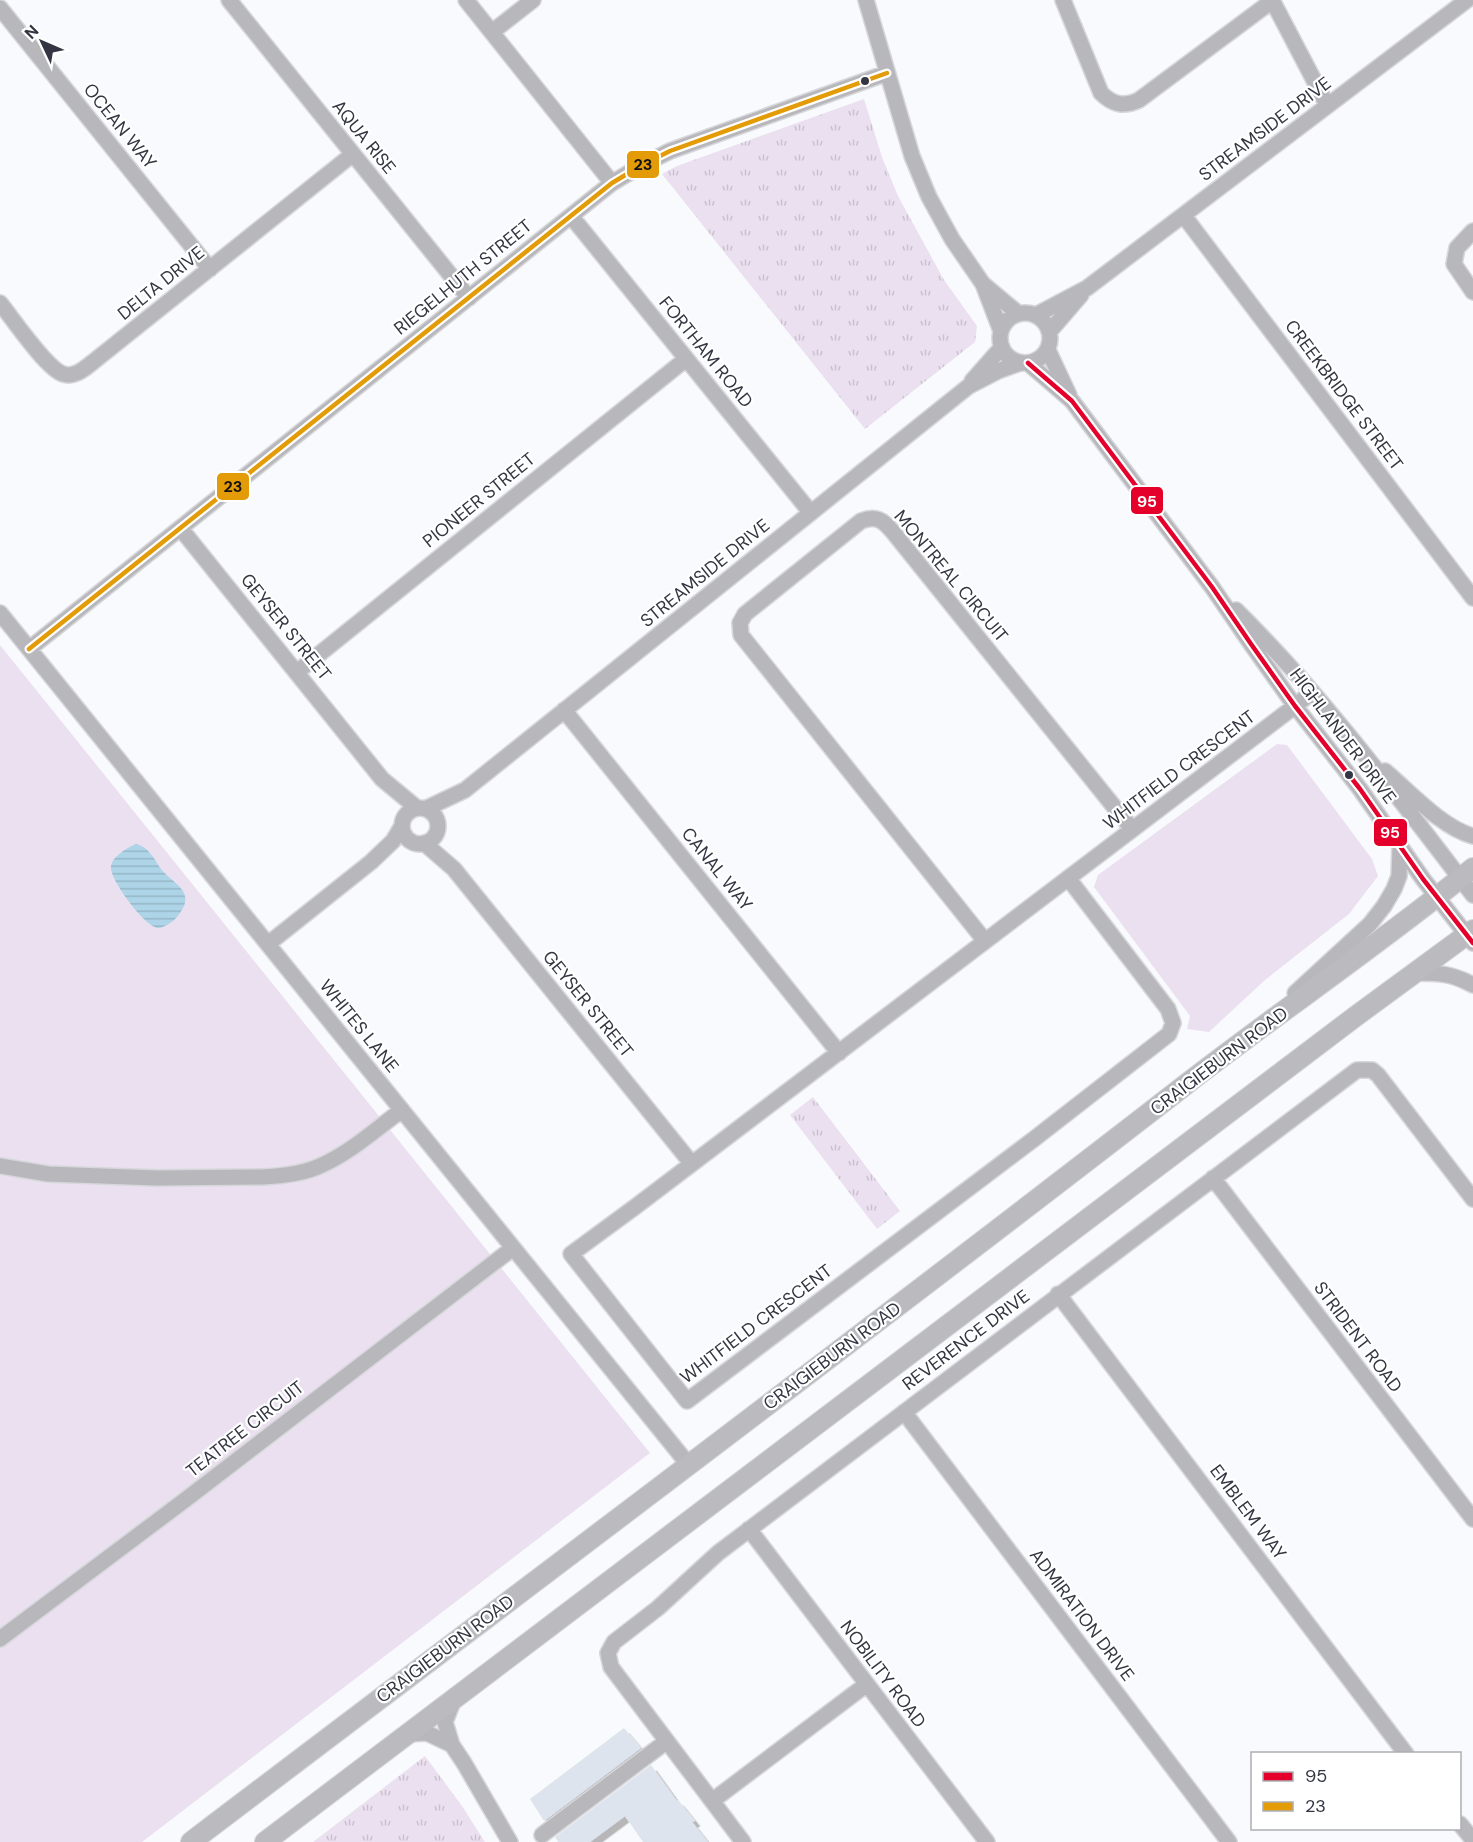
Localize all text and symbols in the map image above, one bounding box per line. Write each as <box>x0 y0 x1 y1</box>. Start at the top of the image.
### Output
north arrow <box>12 12 72 72</box>
text: N <box>20 20 43 43</box>
street label: STREAMSIDE DRIVE <box>1194 71 1336 187</box>
unlabelled marker <box>859 75 871 87</box>
street label: OCEAN WAY <box>78 78 162 174</box>
street label: AQUA RISE <box>327 95 401 179</box>
line badge: 23 <box>626 150 660 179</box>
text: 23 <box>634 154 652 175</box>
street label: RIEGELHUTH STREET <box>389 214 537 340</box>
street label: DELTA DRIVE <box>113 241 209 325</box>
street label: FORTHAM ROAD <box>654 291 758 413</box>
street label: CREEKBRIDGE STREET <box>1279 315 1409 475</box>
street label: PIONEER STREET <box>418 447 540 553</box>
line badge: 23 <box>216 472 250 501</box>
text: 23 <box>224 476 242 497</box>
line badge: 95 <box>1130 486 1164 515</box>
text: 95 <box>1137 491 1157 512</box>
street label: MONTREAL CIRCUIT <box>889 505 1013 647</box>
street label: STREAMSIDE DRIVE <box>635 513 775 633</box>
street label: GEYSER STREET <box>235 569 337 685</box>
street label: HIGHLANDER DRIVE <box>1284 663 1402 809</box>
street label: WHITFIELD CRESCENT <box>1098 705 1260 835</box>
unlabelled marker <box>1343 769 1355 781</box>
line badge: 95 <box>1373 818 1408 847</box>
street label: CANAL WAY <box>676 822 758 916</box>
text: 95 <box>1380 822 1400 843</box>
street label: GEYSER STREET <box>537 946 639 1062</box>
street label: WHITES LANE <box>314 974 404 1078</box>
street label: CRAIGIEBURN ROAD <box>1145 1001 1293 1121</box>
street label: WHITFIELD CRESCENT <box>675 1259 837 1389</box>
street label: STRIDENT ROAD <box>1308 1277 1408 1397</box>
street label: REVERENCE DRIVE <box>897 1284 1035 1396</box>
street label: CRAIGIEBURN ROAD <box>758 1296 906 1416</box>
street label: TEATREE CIRCUIT <box>181 1375 309 1483</box>
street label: EMBLEM WAY <box>1204 1460 1292 1565</box>
street label: ADMIRATION DRIVE <box>1024 1544 1140 1686</box>
street label: CRAIGIEBURN ROAD <box>371 1589 519 1709</box>
street label: NOBILITY ROAD <box>835 1615 931 1733</box>
legend <box>1251 1752 1461 1830</box>
text: 95 <box>1305 1764 1327 1788</box>
text: 23 <box>1305 1794 1326 1818</box>

